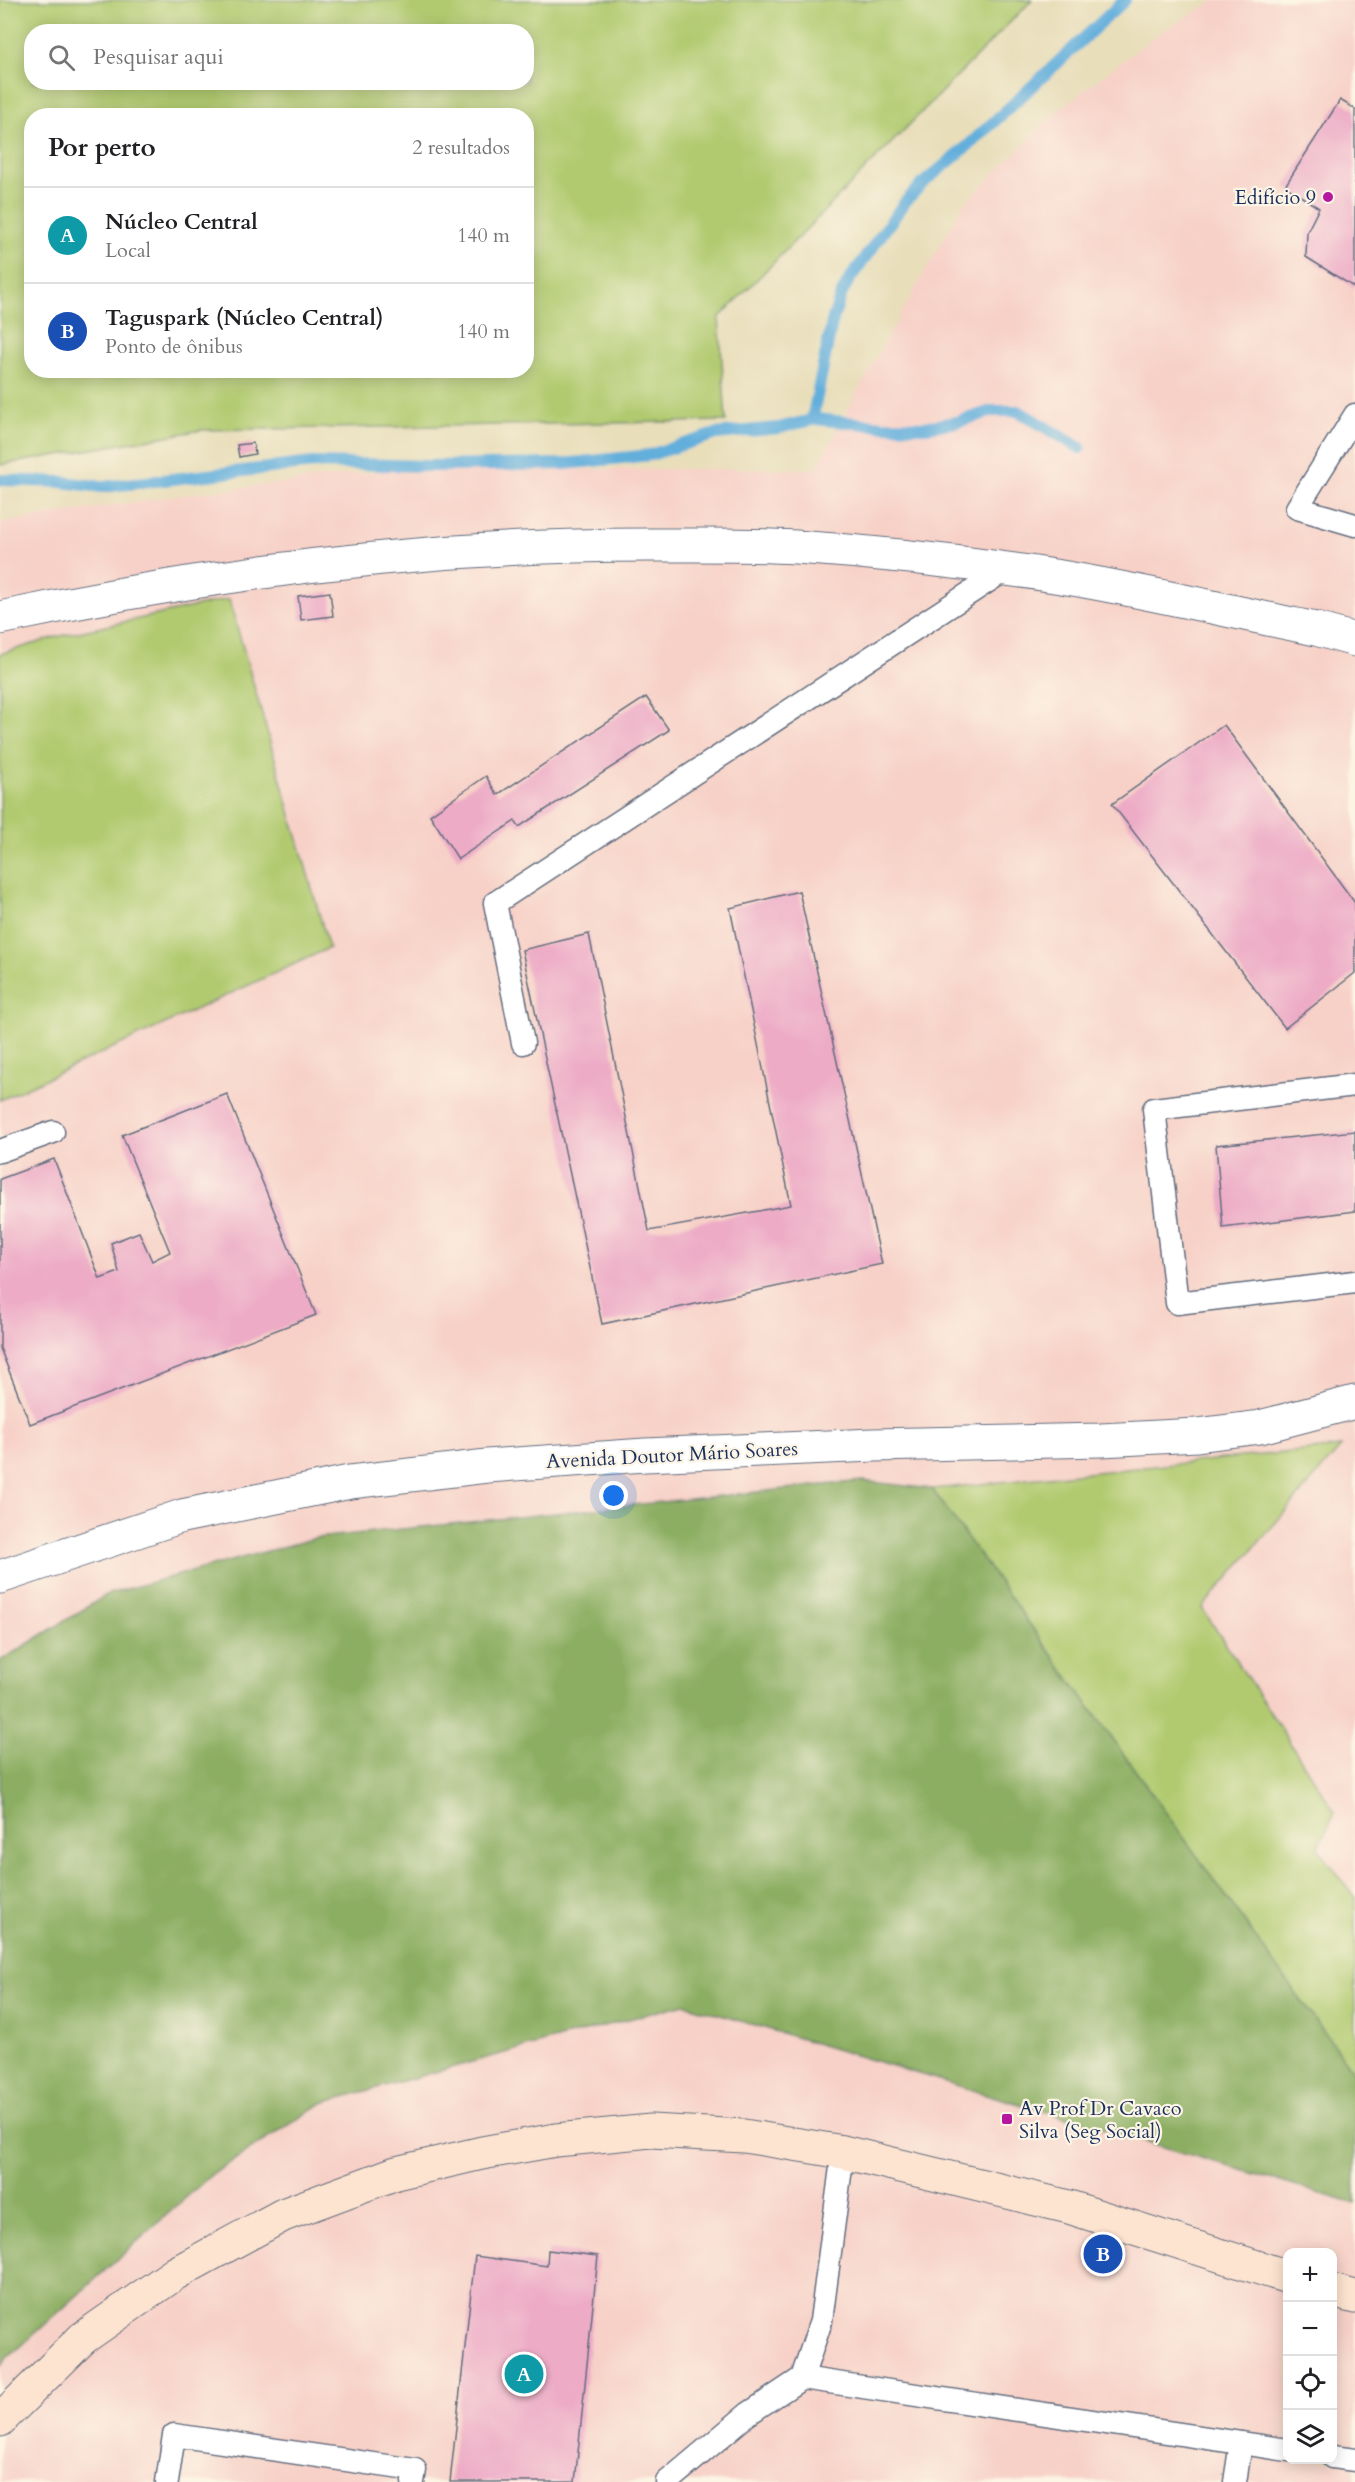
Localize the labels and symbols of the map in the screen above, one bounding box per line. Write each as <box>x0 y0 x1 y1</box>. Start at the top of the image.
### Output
place label: Edifício 9 <box>1234 184 1316 211</box>
marker: Edifício 9 <box>1321 190 1335 204</box>
street label: Avenida Doutor Mário Soares <box>545 1435 799 1475</box>
your location <box>599 1481 628 1510</box>
place label: Av Prof Dr Cavaco Silva (Seg Social) <box>1019 2095 1182 2145</box>
marker: Av Prof Dr Cavaco Silva (Seg Social) <box>1000 2112 1014 2126</box>
pin: B <box>1084 2232 1122 2276</box>
pin: A <box>504 2352 544 2396</box>

